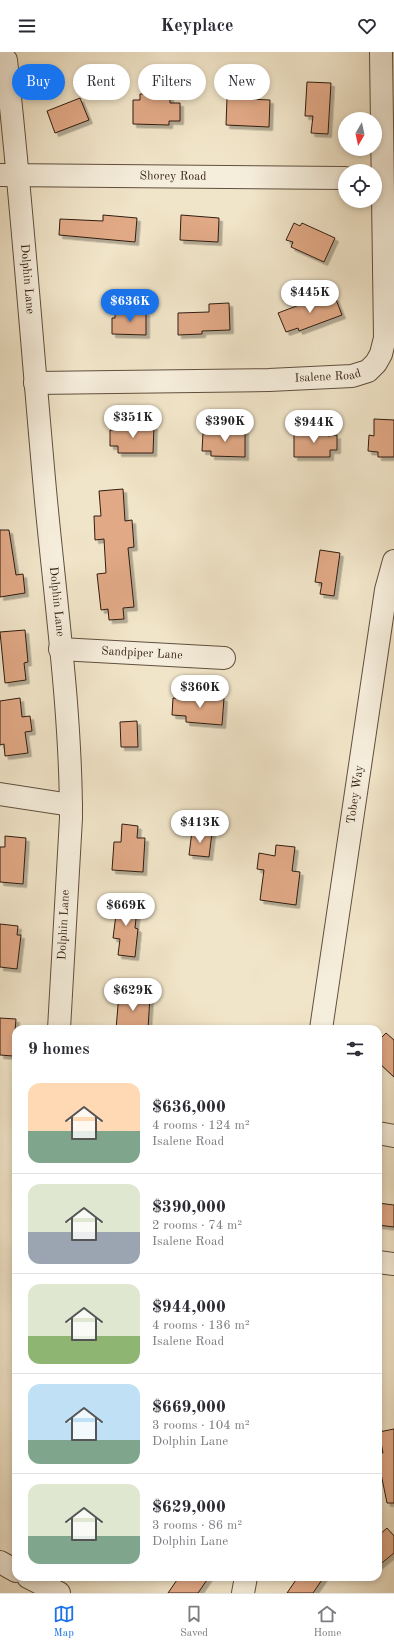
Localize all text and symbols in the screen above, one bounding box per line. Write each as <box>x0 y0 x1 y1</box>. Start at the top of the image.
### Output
icon: menu <box>16 15 38 37</box>
icon: heart <box>356 15 378 37</box>
text: Keyplace <box>160 17 234 35</box>
chip: Buy <box>12 64 65 100</box>
chip: Rent <box>73 64 130 100</box>
chip: Filters <box>138 64 206 100</box>
chip: New <box>214 64 270 100</box>
north arrow <box>338 112 382 156</box>
map controls <box>338 112 382 208</box>
button: locate <box>338 164 382 208</box>
street label: Shorey Road <box>139 170 206 183</box>
street label: Dolphin Lane <box>18 243 36 315</box>
pin: $445K <box>282 280 338 314</box>
text: $445K <box>290 286 330 299</box>
pin: $636K <box>102 289 158 323</box>
text: $636K <box>110 295 150 308</box>
street label: Isalene Road <box>294 368 363 385</box>
pin: $351K <box>105 405 161 439</box>
pin: $390K <box>197 409 253 443</box>
pin: $944K <box>286 410 342 444</box>
text: $351K <box>113 411 153 424</box>
text: $390K <box>205 415 245 428</box>
text: $944K <box>294 416 334 429</box>
street label: Dolphin Lane <box>47 566 66 638</box>
street label: Sandpiper Lane <box>101 645 183 662</box>
pin: $360K <box>172 675 228 709</box>
text: $360K <box>180 681 220 694</box>
street label: Tobey Way <box>345 764 366 825</box>
pin: $413K <box>172 810 228 844</box>
text: $413K <box>180 816 220 829</box>
street label: Dolphin Lane <box>56 889 72 960</box>
pin: $669K <box>98 893 154 927</box>
text: $669K <box>106 899 146 912</box>
pin: $629K <box>105 978 161 1012</box>
text: $629K <box>113 984 153 997</box>
icon: filters <box>344 1038 366 1060</box>
text: 9 homes <box>28 1041 90 1058</box>
icon: home <box>60 1099 108 1147</box>
text: $636,000 <box>152 1099 226 1116</box>
text: 4 rooms · 124 m² <box>152 1119 250 1132</box>
text: Isalene Road <box>152 1135 224 1148</box>
text: $390,000 <box>152 1199 226 1216</box>
icon: home <box>60 1200 108 1248</box>
text: 2 rooms · 74 m² <box>152 1219 242 1232</box>
text: Isalene Road <box>152 1235 224 1248</box>
text: $944,000 <box>152 1299 226 1316</box>
icon: home <box>60 1300 108 1348</box>
text: 4 rooms · 136 m² <box>152 1319 250 1332</box>
text: Isalene Road <box>152 1335 224 1348</box>
text: $669,000 <box>152 1399 226 1416</box>
icon: home <box>60 1400 108 1448</box>
text: 3 rooms · 104 m² <box>152 1419 250 1432</box>
text: Dolphin Lane <box>152 1435 228 1448</box>
text: $629,000 <box>152 1499 226 1516</box>
icon: home <box>60 1500 108 1548</box>
text: 3 rooms · 86 m² <box>152 1519 242 1532</box>
text: Dolphin Lane <box>152 1535 228 1548</box>
tab: Map <box>53 1603 75 1641</box>
tab: Saved <box>180 1603 208 1641</box>
tab: Home <box>313 1603 341 1641</box>

